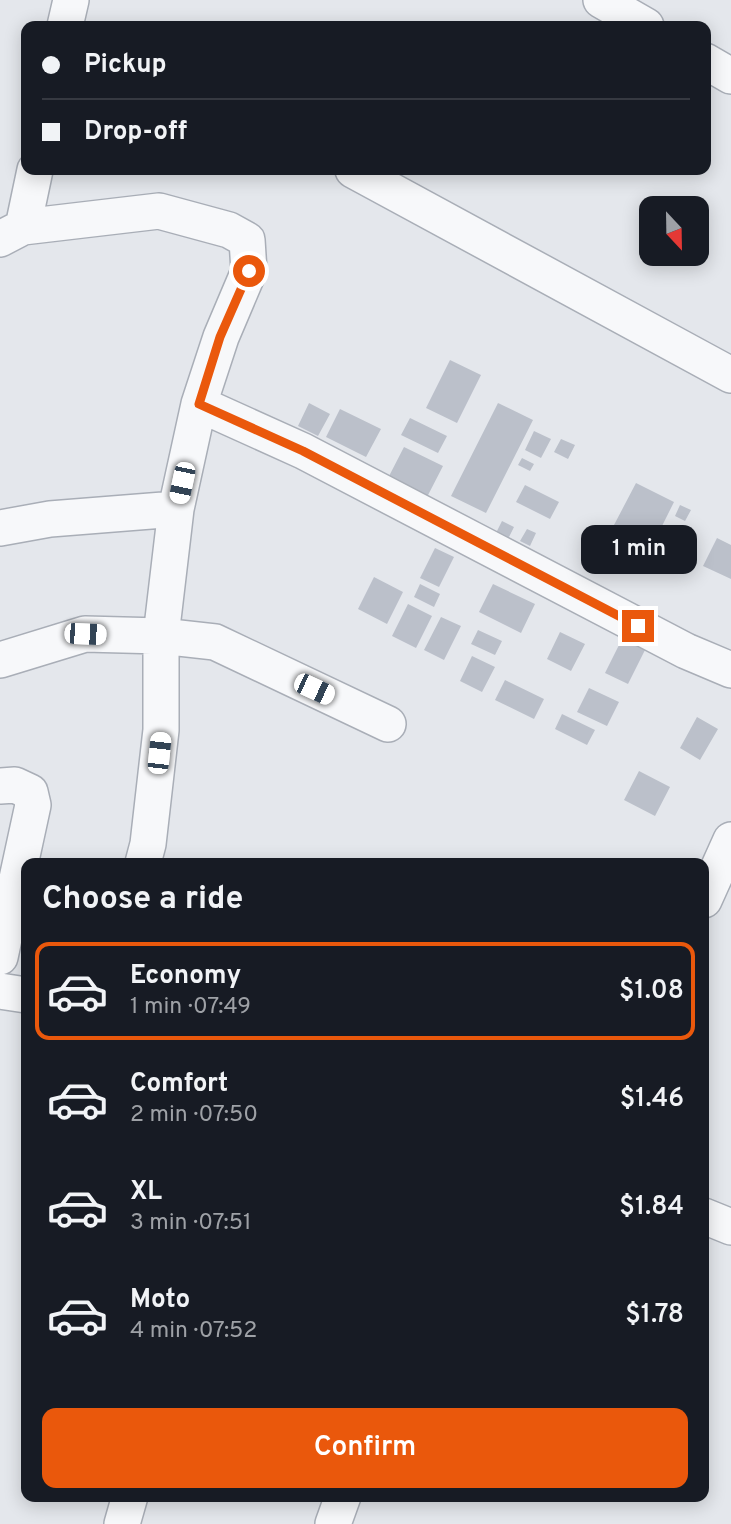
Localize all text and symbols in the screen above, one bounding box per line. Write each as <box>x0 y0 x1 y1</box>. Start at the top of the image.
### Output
text: Pickup <box>84 49 167 82</box>
text: Drop-off <box>84 116 187 149</box>
north arrow <box>639 196 709 266</box>
map controls <box>639 196 709 266</box>
route start <box>233 255 265 287</box>
car <box>168 460 197 506</box>
callout: 1 min <box>580 524 696 574</box>
text: 1 min <box>612 535 666 564</box>
route end <box>622 610 654 642</box>
car <box>64 623 107 645</box>
car <box>291 671 338 707</box>
car <box>147 731 172 775</box>
text: Choose a ride <box>42 880 243 920</box>
icon: car <box>46 960 109 1023</box>
text: Economy <box>130 960 241 993</box>
text: $1.08 <box>619 975 684 1008</box>
text: 1 min · 07:49 <box>130 993 251 1022</box>
icon: car <box>46 1068 109 1131</box>
text: Comfort <box>130 1068 228 1101</box>
text: $1.46 <box>620 1083 684 1116</box>
text: 2 min · 07:50 <box>130 1101 258 1130</box>
icon: car <box>46 1176 109 1239</box>
text: XL <box>130 1176 162 1209</box>
text: $1.84 <box>619 1191 684 1224</box>
text: 3 min · 07:51 <box>130 1209 252 1238</box>
icon: car <box>46 1284 109 1347</box>
text: Moto <box>130 1284 190 1317</box>
text: $1.78 <box>625 1299 684 1332</box>
text: 4 min · 07:52 <box>130 1317 257 1346</box>
button: Confirm <box>42 1408 688 1488</box>

